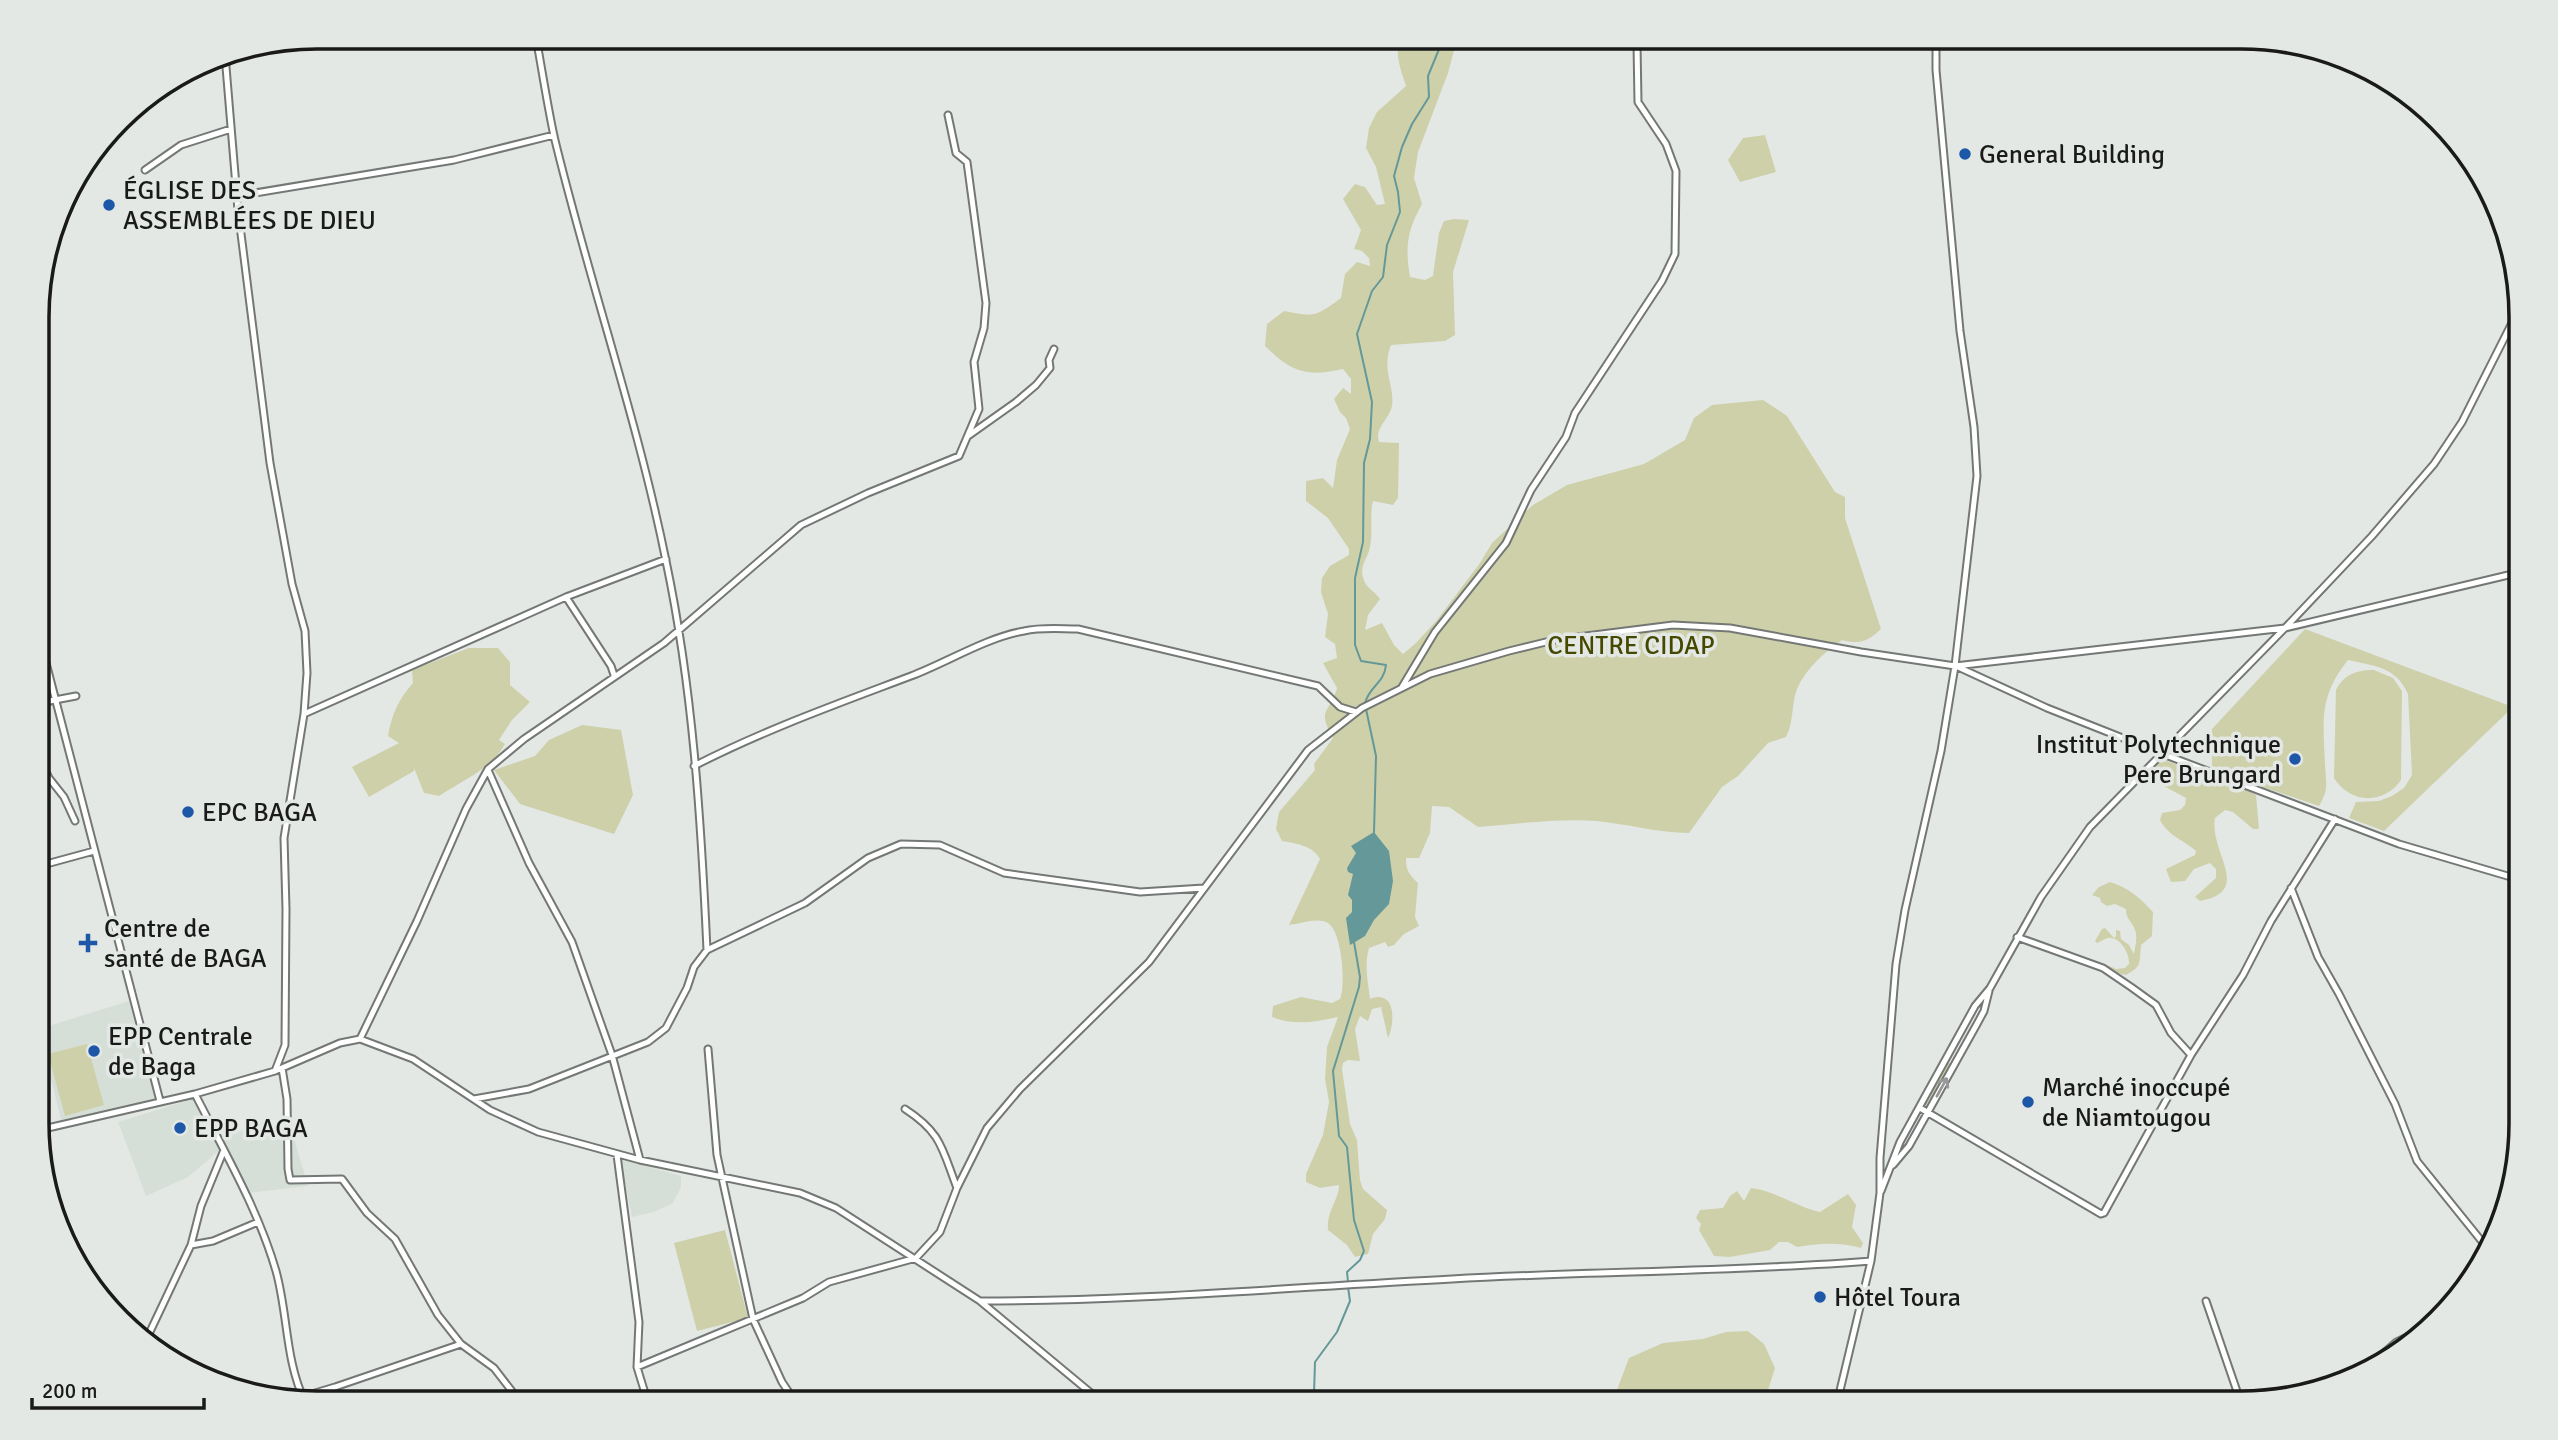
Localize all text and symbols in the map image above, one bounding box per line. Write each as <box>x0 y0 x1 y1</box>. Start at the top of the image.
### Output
place label: General Building <box>1979 139 2165 171</box>
marker: General Building <box>1957 146 1973 162</box>
place label: ÉGLISE DES ASSEMBLÉES DE DIEU <box>123 175 376 237</box>
marker: ÉGLISE DES ASSEMBLÉES DE DIEU <box>101 197 117 213</box>
park label: CENTRE CIDAP <box>1547 630 1715 662</box>
place label: Institut Polytechnique Pere Brungard <box>2036 729 2281 791</box>
marker: Institut Polytechnique Pere Brungard <box>2287 751 2303 767</box>
place label: EPC BAGA <box>202 797 317 829</box>
marker: EPC BAGA <box>180 804 196 820</box>
place label: Centre de santé de BAGA <box>104 913 267 975</box>
marker: Centre de santé de BAGA <box>78 933 98 953</box>
place label: EPP Centrale de Baga <box>108 1021 253 1083</box>
marker: EPP Centrale de Baga <box>86 1043 102 1059</box>
place label: Marché inoccupé de Niamtougou <box>2042 1072 2231 1134</box>
one-way arrow <box>1936 1077 1949 1098</box>
marker: Marché inoccupé de Niamtougou <box>2020 1094 2036 1110</box>
place label: EPP BAGA <box>194 1113 308 1145</box>
marker: EPP BAGA <box>172 1120 188 1136</box>
place label: Hôtel Toura <box>1834 1282 1961 1314</box>
marker: Hôtel Toura <box>1812 1289 1828 1305</box>
scale bar <box>32 1366 203 1410</box>
text: 200 m <box>42 1378 97 1404</box>

